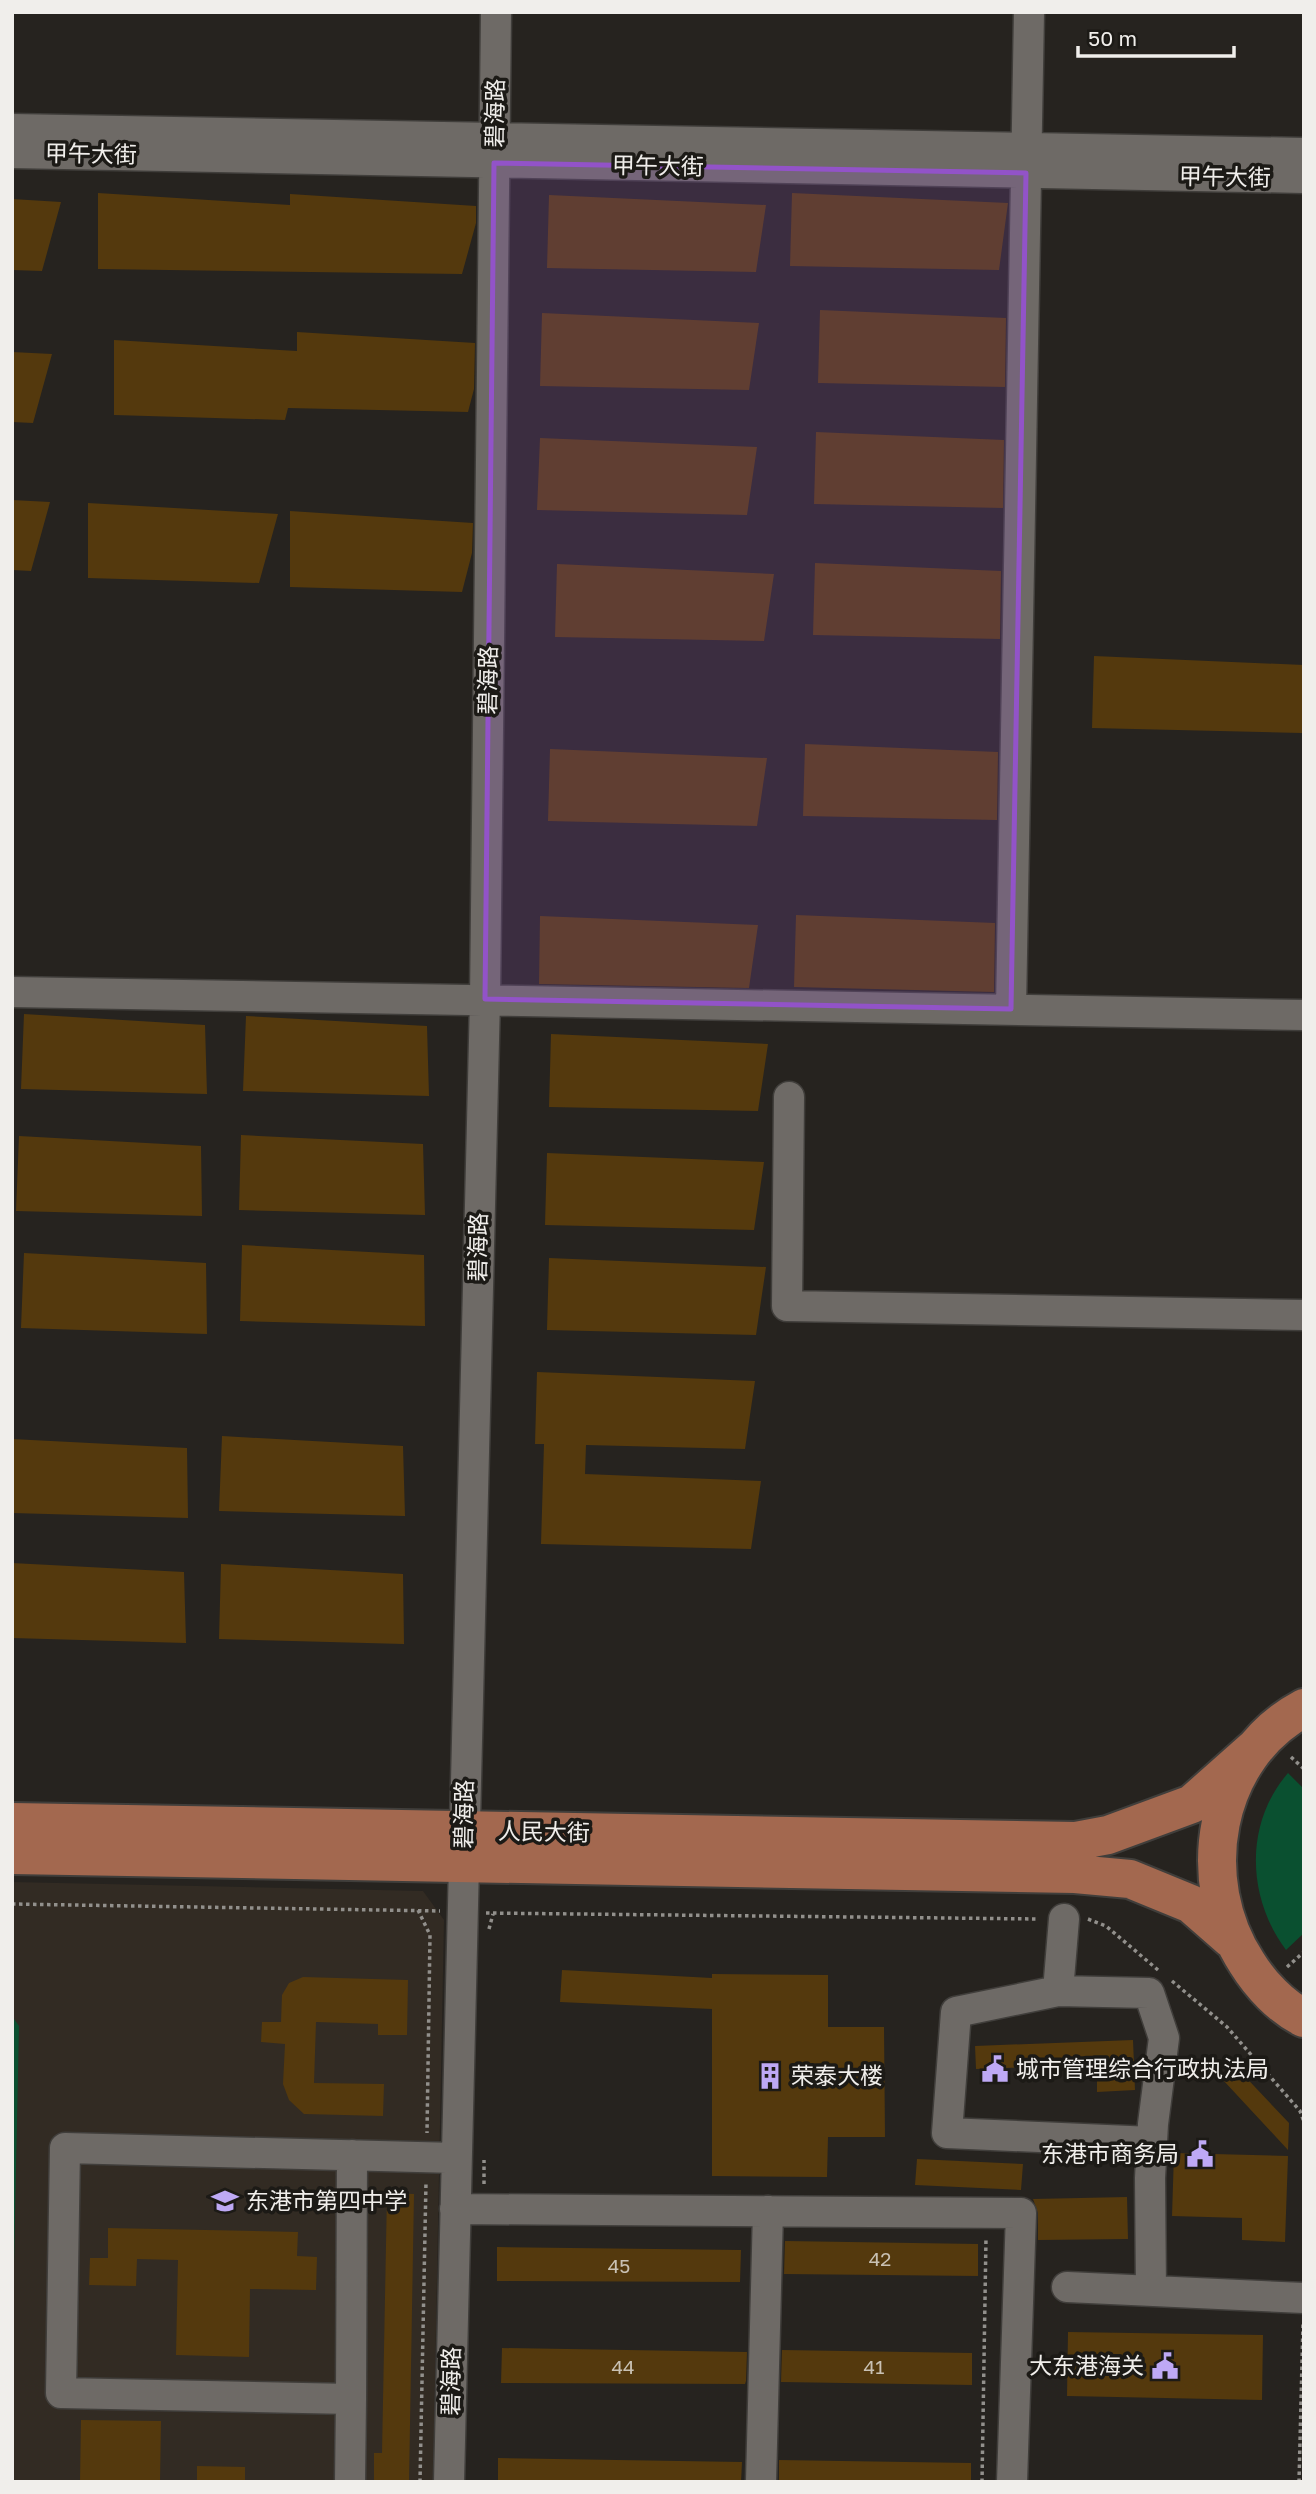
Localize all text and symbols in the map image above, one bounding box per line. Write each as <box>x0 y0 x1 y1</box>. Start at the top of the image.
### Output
scale bar <box>1078 14 1234 58</box>
text: 50 m <box>1088 25 1137 51</box>
street label: 碧海路 <box>479 78 509 148</box>
street label: 甲午大街 <box>45 138 137 168</box>
street label: 甲午大街 <box>612 150 704 180</box>
street label: 甲午大街 <box>1179 161 1271 191</box>
street label: 碧海路 <box>472 645 502 715</box>
street label: 碧海路 <box>462 1212 492 1282</box>
street label: 碧海路 <box>448 1779 478 1849</box>
street label: 人民大街 <box>498 1816 590 1846</box>
public building icon: 城市管理综合行政执法局 <box>980 2054 1010 2084</box>
place label: 城市管理综合行政执法局 <box>1016 2054 1269 2082</box>
building icon: 荣泰大楼 <box>755 2061 785 2091</box>
place label: 荣泰大楼 <box>791 2061 883 2089</box>
place label: 东港市商务局 <box>1041 2139 1179 2167</box>
public building icon: 东港市商务局 <box>1185 2139 1215 2169</box>
school or university icon: 东港市第四中学 <box>210 2186 240 2216</box>
place label: 东港市第四中学 <box>246 2186 407 2214</box>
house number: 42 <box>869 2247 891 2270</box>
house number: 45 <box>608 2254 630 2277</box>
street label: 碧海路 <box>435 2346 465 2416</box>
place label: 大东港海关 <box>1029 2351 1144 2379</box>
public building icon: 大东港海关 <box>1150 2351 1180 2381</box>
house number: 44 <box>611 2355 635 2378</box>
house number: 41 <box>864 2355 884 2378</box>

